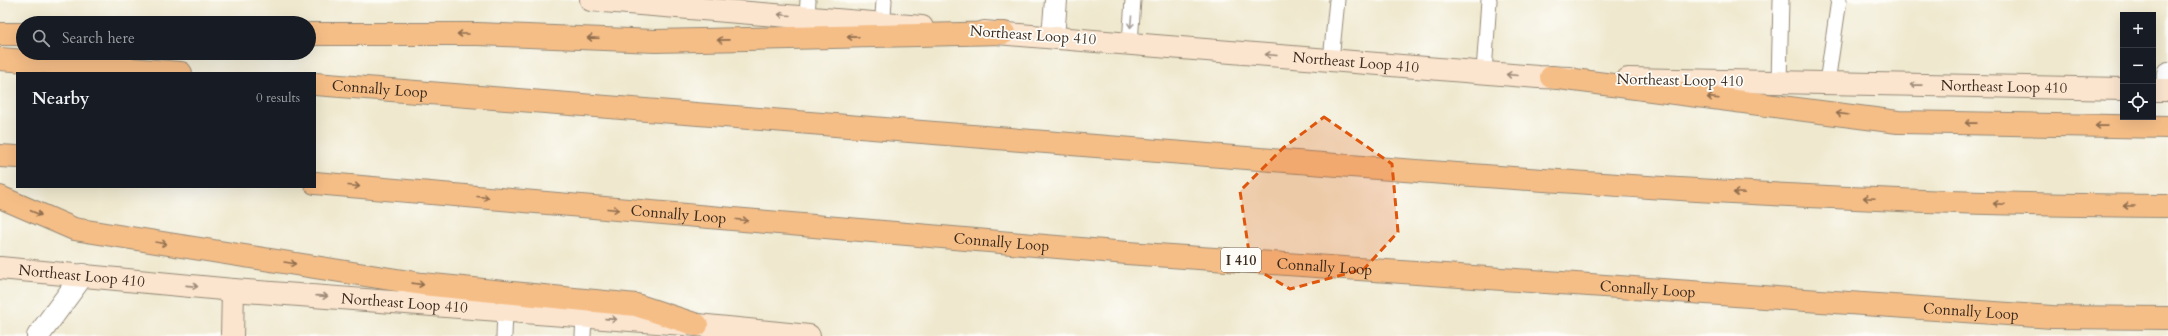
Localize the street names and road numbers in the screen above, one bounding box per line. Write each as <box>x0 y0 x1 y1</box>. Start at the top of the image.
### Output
street label: Northeast Loop 410 <box>969 21 1097 49</box>
street label: Northeast Loop 410 <box>1292 47 1420 77</box>
street label: Northeast Loop 410 <box>1616 69 1744 91</box>
street label: Connally Loop <box>331 75 429 103</box>
street label: Northeast Loop 410 <box>1940 75 2068 98</box>
street label: Connally Loop <box>630 200 727 228</box>
street label: Connally Loop <box>953 228 1050 256</box>
road number: I 410 <box>1221 248 1261 272</box>
street label: Connally Loop <box>1276 253 1373 280</box>
street label: Northeast Loop 410 <box>18 260 146 292</box>
street label: Connally Loop <box>1599 276 1696 302</box>
street label: Northeast Loop 410 <box>340 288 469 318</box>
street label: Connally Loop <box>1922 298 2020 325</box>

